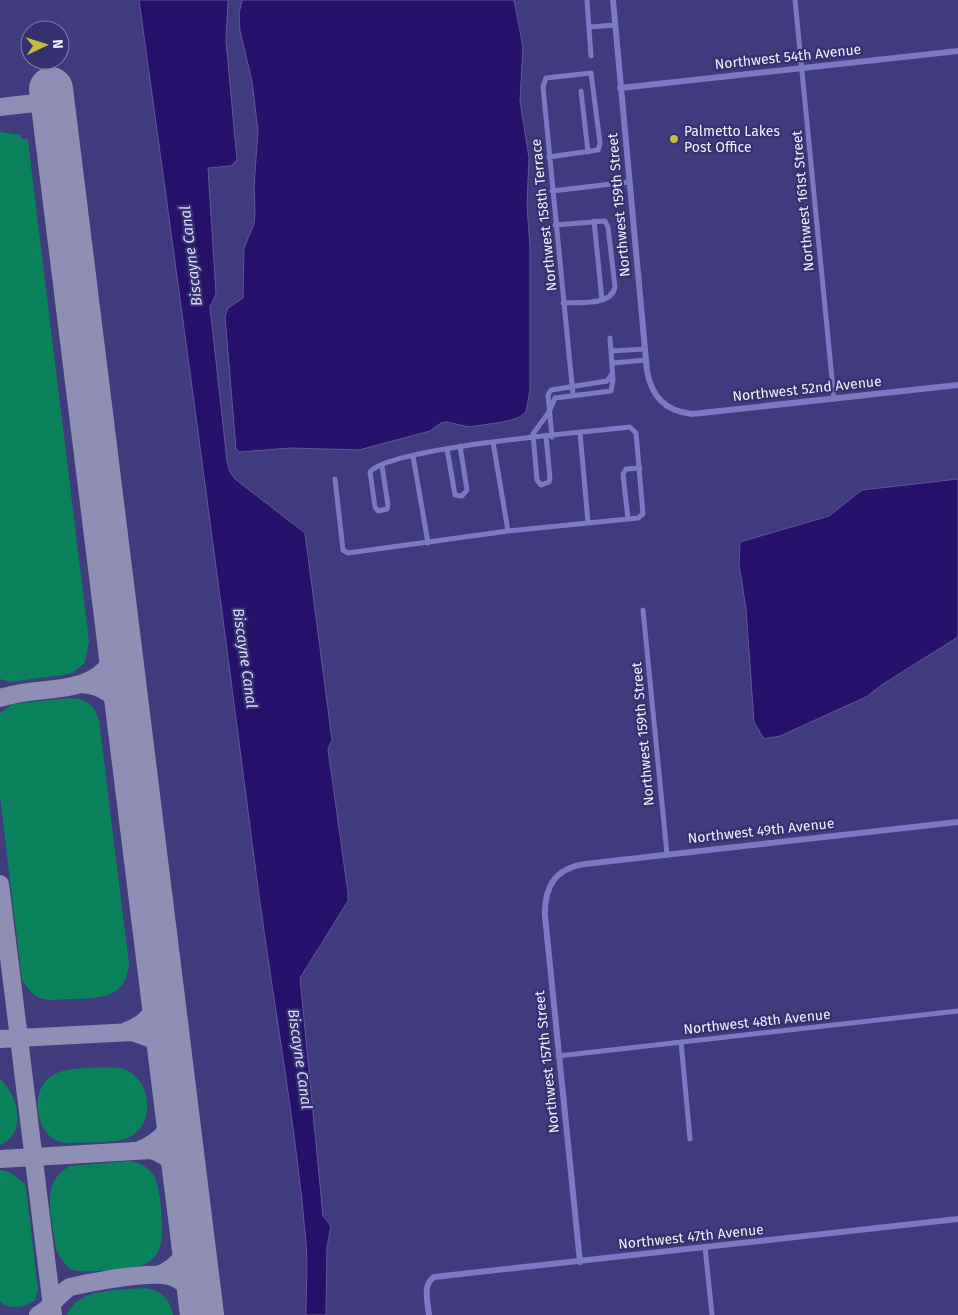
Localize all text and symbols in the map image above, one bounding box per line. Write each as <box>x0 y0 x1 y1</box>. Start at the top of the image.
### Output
north arrow <box>20 20 70 70</box>
text: N <box>49 39 66 49</box>
street label: Northwest 54th Avenue <box>714 41 862 73</box>
place label: Palmetto Lakes Post Office <box>684 123 780 156</box>
street label: Northwest 161st Street <box>788 129 818 272</box>
street label: Northwest 159th Street <box>604 131 634 278</box>
marker: Palmetto Lakes Post Office <box>668 133 680 145</box>
street label: Northwest 158th Terrace <box>528 138 560 292</box>
water label: Biscayne Canal <box>176 205 206 307</box>
street label: Northwest 52nd Avenue <box>732 373 882 405</box>
water label: Biscayne Canal <box>229 607 261 709</box>
street label: Northwest 159th Street <box>628 660 658 807</box>
street label: Northwest 49th Avenue <box>687 815 835 847</box>
street label: Northwest 157th Street <box>531 989 563 1134</box>
street label: Northwest 48th Avenue <box>683 1006 831 1038</box>
water label: Biscayne Canal <box>284 1008 316 1110</box>
street label: Northwest 47th Avenue <box>617 1221 765 1253</box>

